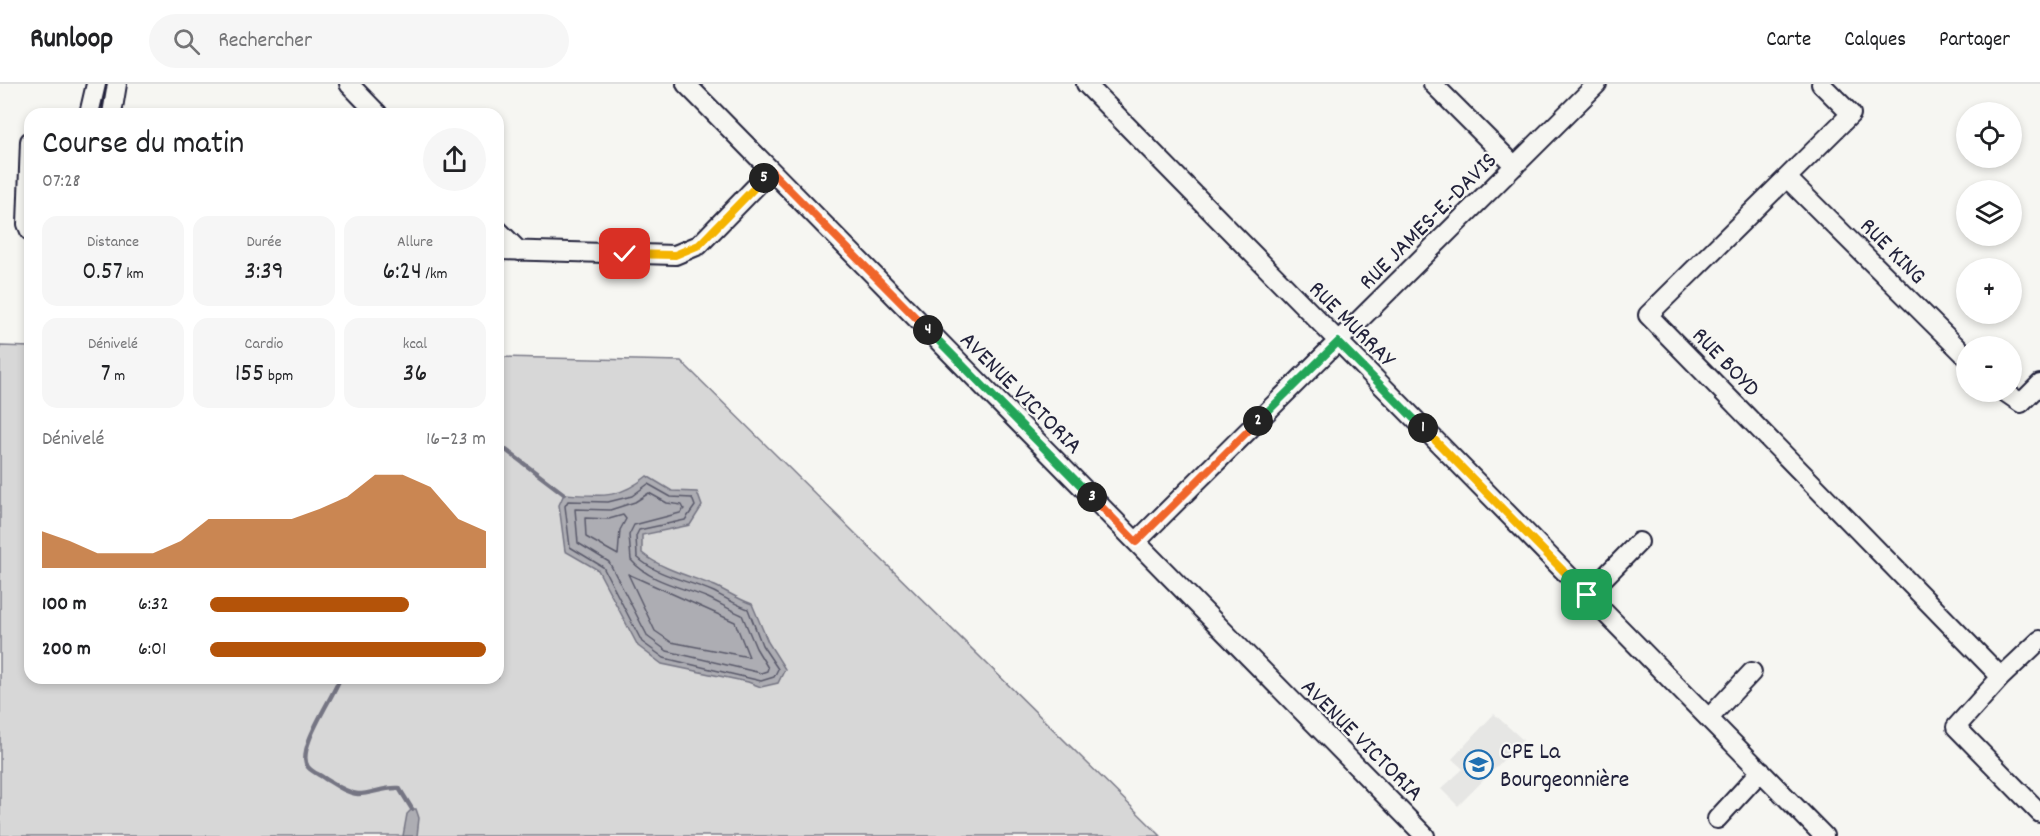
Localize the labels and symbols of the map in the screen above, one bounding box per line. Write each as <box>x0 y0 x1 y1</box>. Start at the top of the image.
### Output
street label: RUE JAMES-E.-DAVIS <box>1352 145 1506 299</box>
pin: 5 <box>749 163 779 193</box>
street label: RUE KING <box>1851 211 1933 293</box>
pin <box>599 228 650 279</box>
street label: RUE MURRAY <box>1300 274 1403 377</box>
pin: 4 <box>913 315 943 345</box>
street label: RUE BOYD <box>1683 320 1767 406</box>
street label: AVENUE VICTORIA <box>951 325 1089 463</box>
pin: 2 <box>1243 406 1273 436</box>
pin: 1 <box>1408 413 1438 443</box>
pin: 3 <box>1077 482 1107 512</box>
pin <box>1561 569 1612 620</box>
street label: AVENUE VICTORIA <box>1292 672 1430 810</box>
place label: CPE La Bourgeonnière <box>1500 736 1629 798</box>
school or university icon: CPE La Bourgeonnière <box>1463 748 1495 780</box>

